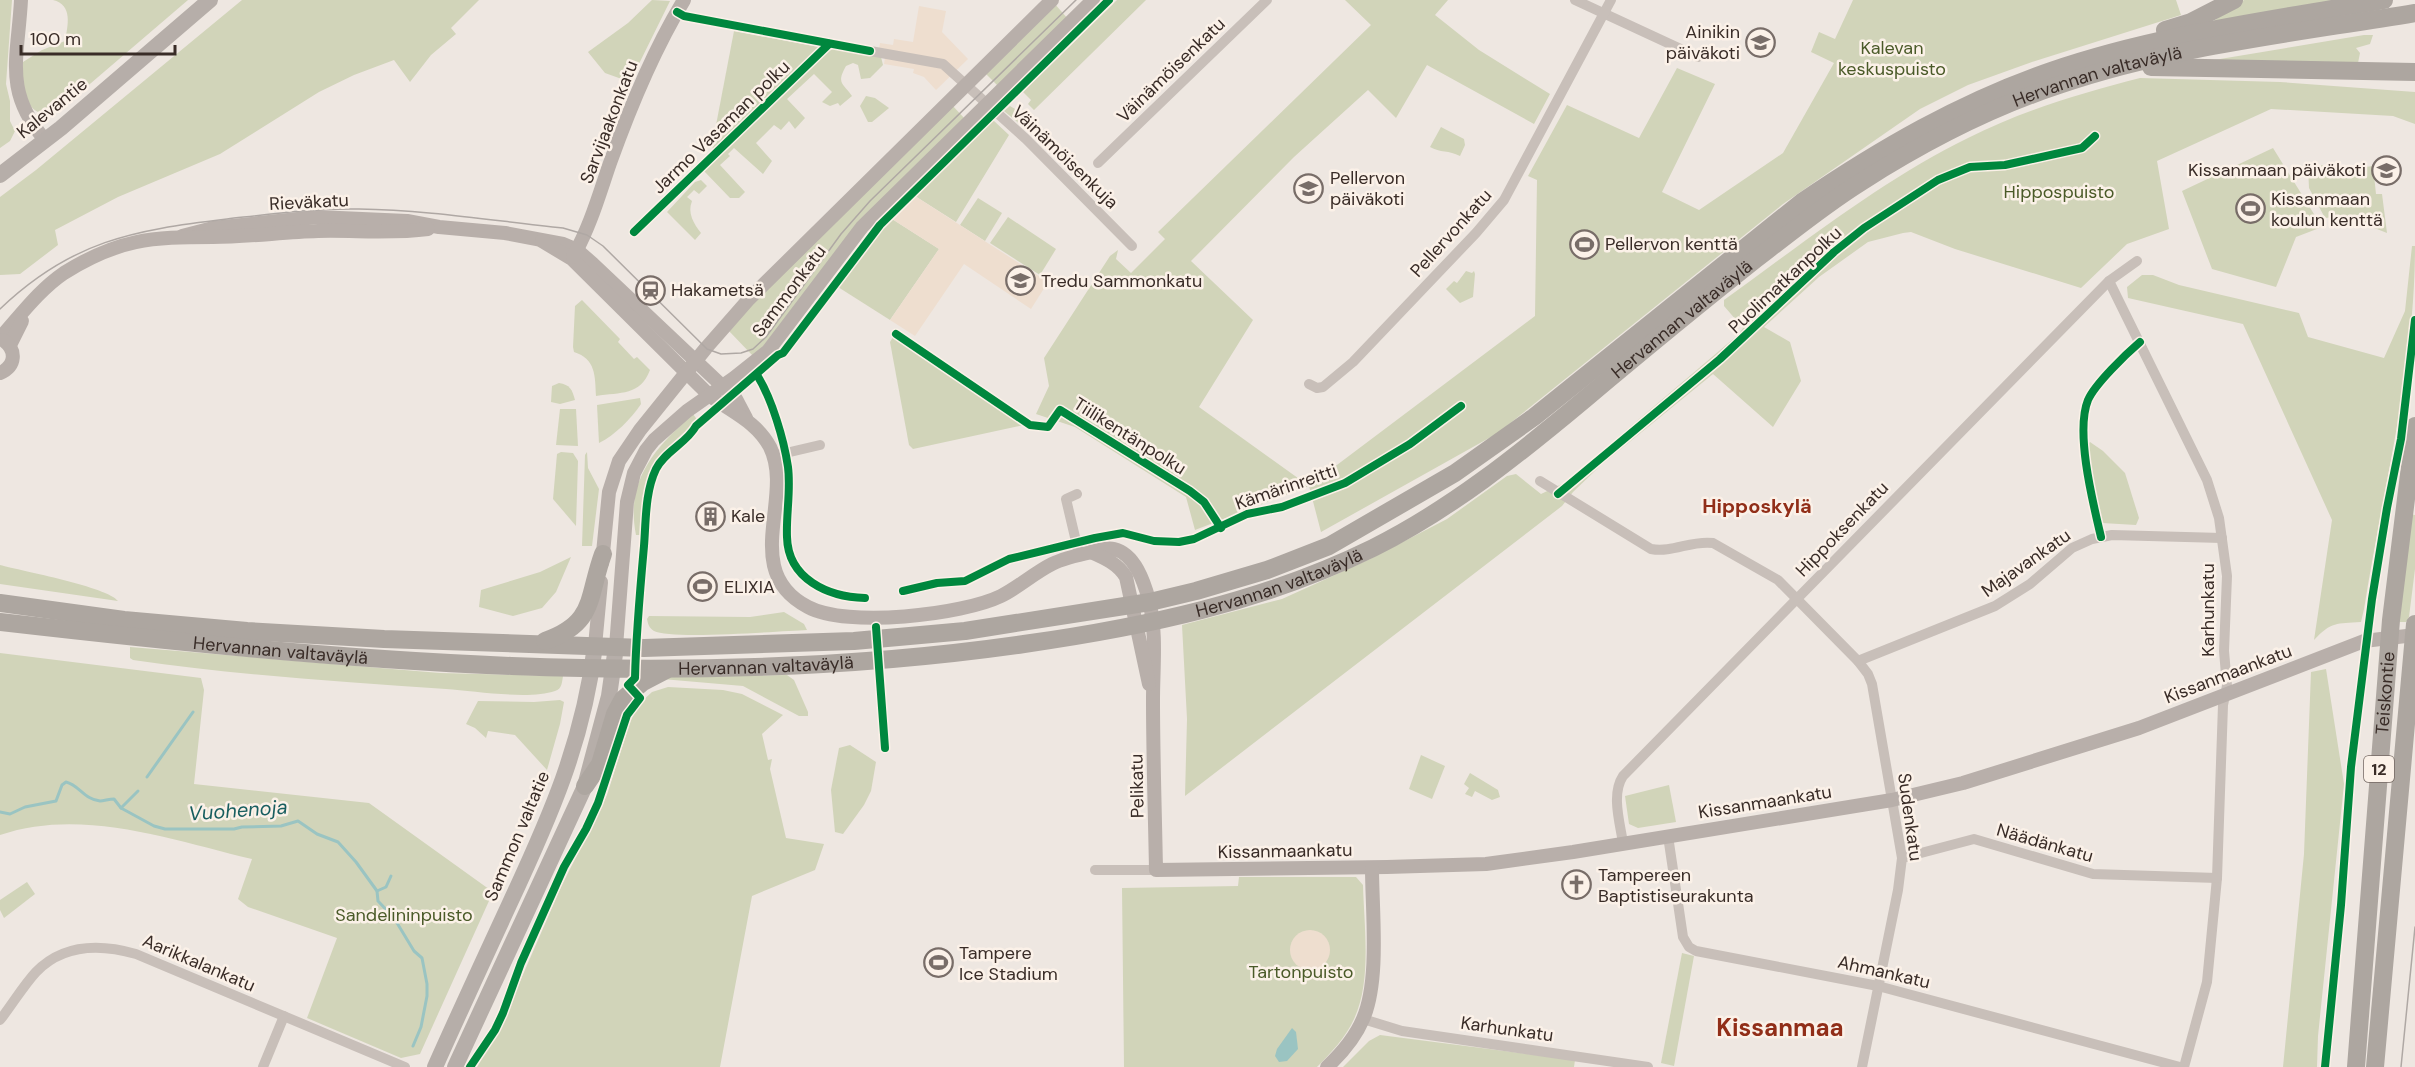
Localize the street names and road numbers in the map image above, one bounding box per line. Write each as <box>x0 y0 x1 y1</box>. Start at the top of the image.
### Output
street label: Väinämöisenkatu <box>1112 12 1230 128</box>
street label: Hervannan valtaväylä <box>2009 40 2184 113</box>
street label: Jarmo Vasaman polku <box>647 55 795 199</box>
street label: Sarvijaakonkatu <box>575 57 643 187</box>
street label: Kalevantie <box>12 72 92 144</box>
street label: Väinämöisenkuja <box>1007 100 1123 214</box>
street label: Pellervonkatu <box>1405 184 1497 282</box>
street label: Rieväkatu <box>269 188 349 216</box>
street label: Puolimatkanpolku <box>1723 221 1847 339</box>
street label: Sammonkatu <box>747 240 831 342</box>
street label: Hervannan valtaväylä <box>1606 254 1757 384</box>
street label: Tiilikentänpolku <box>1069 392 1191 480</box>
street label: Kämärinreitti <box>1232 458 1340 516</box>
street label: Hippoksenkatu <box>1790 476 1894 582</box>
street label: Majavankatu <box>1977 523 2075 603</box>
street label: Hervannan valtaväylä <box>1193 543 1366 623</box>
street label: Karhunkatu <box>2196 563 2220 657</box>
street label: Hervannan valtaväylä <box>192 631 369 670</box>
street label: Kissanmaankatu <box>2161 639 2295 709</box>
street label: Hervannan valtaväylä <box>678 650 854 681</box>
street label: Teiskontie <box>2370 651 2400 736</box>
street label: Pelikatu <box>1124 754 1150 818</box>
road number: 12 <box>2364 756 2394 782</box>
street label: Sammon valtatie <box>479 767 555 905</box>
street label: Sudenkatu <box>1892 772 1928 862</box>
street label: Kissanmaankatu <box>1697 780 1833 824</box>
street label: Näädänkatu <box>1994 818 2096 868</box>
street label: Kissanmaankatu <box>1217 838 1353 864</box>
street label: Aarikkalankatu <box>139 928 259 998</box>
street label: Ahmankatu <box>1835 950 1933 994</box>
street label: Karhunkatu <box>1459 1011 1555 1047</box>

